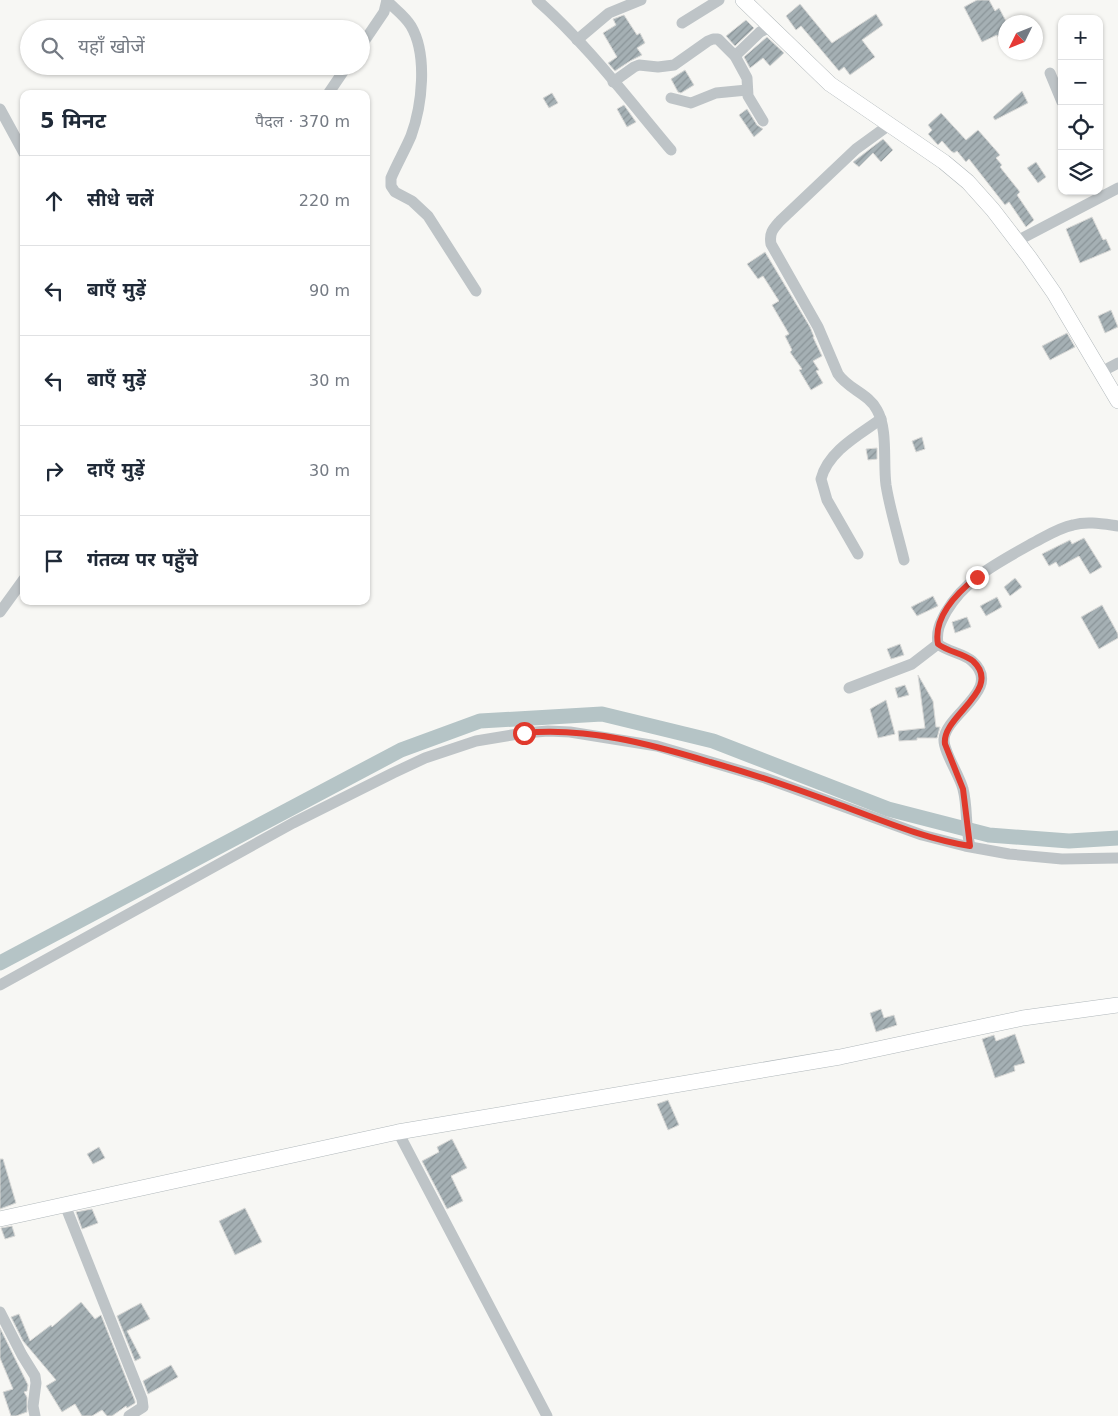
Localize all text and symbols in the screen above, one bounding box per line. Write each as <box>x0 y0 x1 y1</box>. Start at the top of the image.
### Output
north arrow <box>998 15 1043 60</box>
map controls <box>1058 15 1103 195</box>
button: + <box>1058 15 1103 60</box>
search box <box>20 20 370 75</box>
icon: search <box>38 34 66 62</box>
text: यहाँ खोजें <box>78 35 145 57</box>
button: − <box>1058 60 1103 105</box>
button: locate <box>1058 105 1103 150</box>
text: 5 मिनट <box>40 109 106 133</box>
text: पैदल · 370 m <box>255 112 350 131</box>
button: layers <box>1058 150 1103 195</box>
icon: ahead <box>40 187 68 215</box>
text: सीधे चलें <box>87 188 154 210</box>
text: 220 m <box>299 191 350 210</box>
icon: left <box>40 277 68 305</box>
text: बाएँ मुड़ें <box>87 278 146 300</box>
text: 90 m <box>309 281 350 300</box>
icon: left <box>40 367 68 395</box>
text: बाएँ मुड़ें <box>87 368 146 390</box>
text: 30 m <box>309 371 350 390</box>
icon: right <box>40 457 68 485</box>
text: दाएँ मुड़ें <box>87 458 145 480</box>
text: 30 m <box>309 461 350 480</box>
icon: arrive <box>40 547 68 575</box>
text: गंतव्य पर पहुँचे <box>87 548 198 570</box>
route end <box>966 566 989 589</box>
route start <box>513 722 536 745</box>

